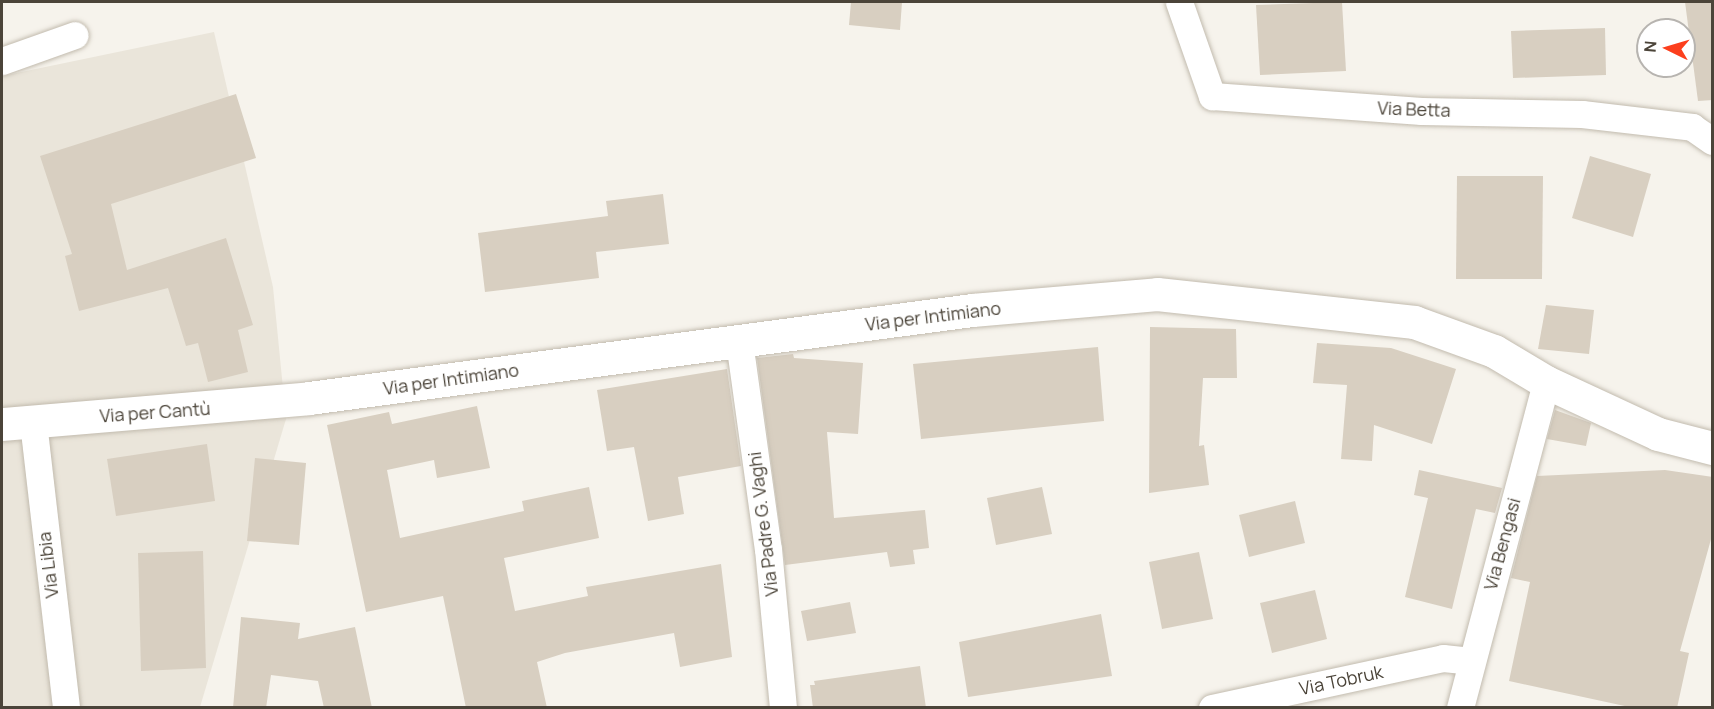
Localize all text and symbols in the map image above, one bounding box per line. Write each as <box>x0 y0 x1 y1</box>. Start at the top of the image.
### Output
north arrow <box>1636 18 1696 78</box>
text: N <box>1639 40 1662 53</box>
street label: Via Betta <box>1377 97 1451 121</box>
street label: Via per Intimiano <box>864 297 1002 335</box>
street label: Via per Intimiano <box>382 359 520 399</box>
street label: Via per Cantù <box>99 397 211 427</box>
street label: Via Padre G. Vaghi <box>743 451 783 597</box>
street label: Via Bengasi <box>1479 496 1525 592</box>
street label: Via Libia <box>33 531 63 599</box>
street label: Via Tobruk <box>1297 661 1385 699</box>

